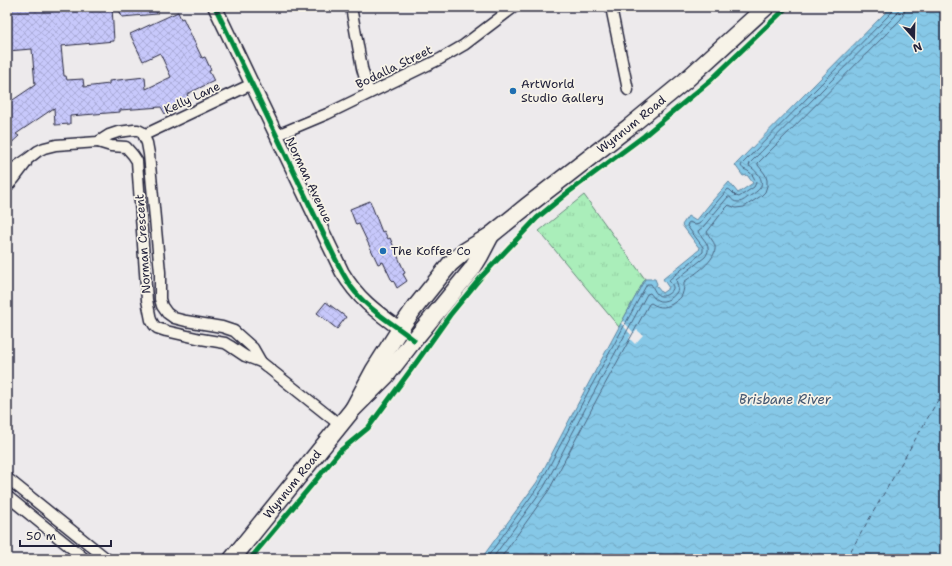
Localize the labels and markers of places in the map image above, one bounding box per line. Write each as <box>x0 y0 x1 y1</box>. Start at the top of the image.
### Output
place label: ArtWorld Studio Gallery <box>521 76 604 106</box>
marker: ArtWorld Studio Gallery <box>508 86 518 96</box>
place label: The Koffee Co <box>391 243 471 259</box>
marker: The Koffee Co <box>378 246 388 256</box>

